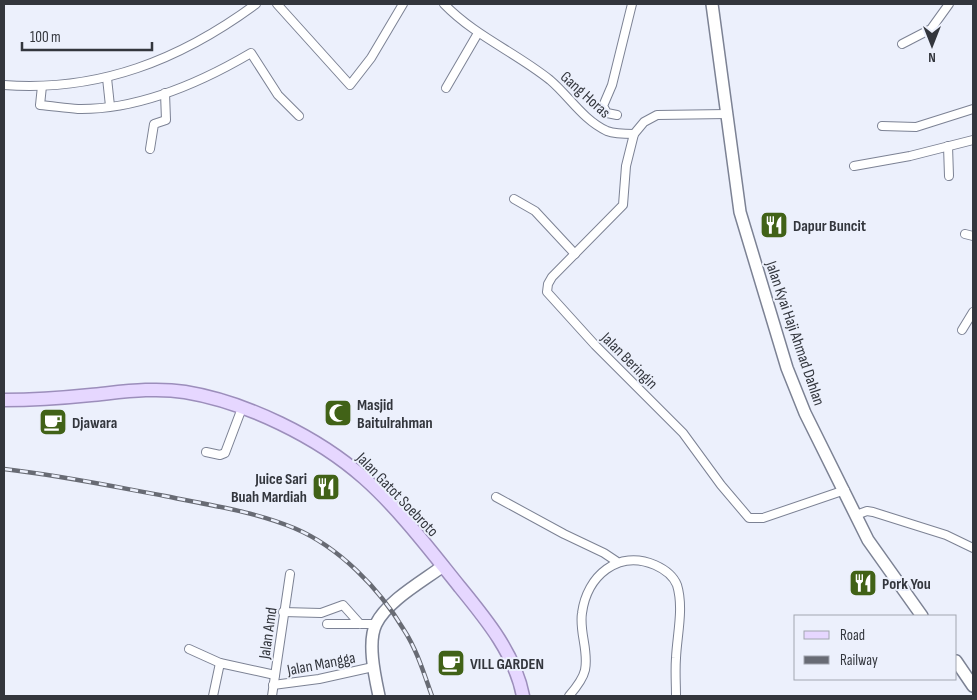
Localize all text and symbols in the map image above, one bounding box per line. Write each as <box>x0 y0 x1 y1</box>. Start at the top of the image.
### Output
scale bar <box>22 20 152 52</box>
north arrow <box>907 20 957 70</box>
text: 100 m <box>30 28 61 47</box>
text: N <box>928 49 936 66</box>
street label: Gang Horas <box>556 68 614 123</box>
restaurant icon: Dapur Buncit <box>759 210 789 240</box>
place label: Dapur Buncit <box>793 217 866 236</box>
street label: Jalan Kyai Haji Ahmad Dahlan <box>761 258 828 408</box>
street label: Jalan Beringin <box>596 328 661 393</box>
place label: Masjid Baitulrahman <box>357 396 433 433</box>
mosque icon: Masjid Baitulrahman <box>323 398 353 428</box>
cafe icon: Djawara <box>38 407 68 437</box>
place label: Djawara <box>72 414 117 433</box>
street label: Jalan Gatot Soebroto <box>351 448 442 541</box>
place label: Juice Sari Buah Mardiah <box>231 470 307 507</box>
restaurant icon: Juice Sari Buah Mardiah <box>311 472 341 502</box>
restaurant icon: Pork You <box>848 568 878 598</box>
place label: Pork You <box>882 575 931 594</box>
street label: Jalan Amd <box>255 606 282 661</box>
legend <box>794 615 957 680</box>
text: Road <box>840 626 865 645</box>
cafe icon: VILL GARDEN <box>436 648 466 678</box>
street label: Jalan Mangga <box>285 649 357 681</box>
text: Railway <box>840 651 878 670</box>
place label: VILL GARDEN <box>470 655 544 674</box>

